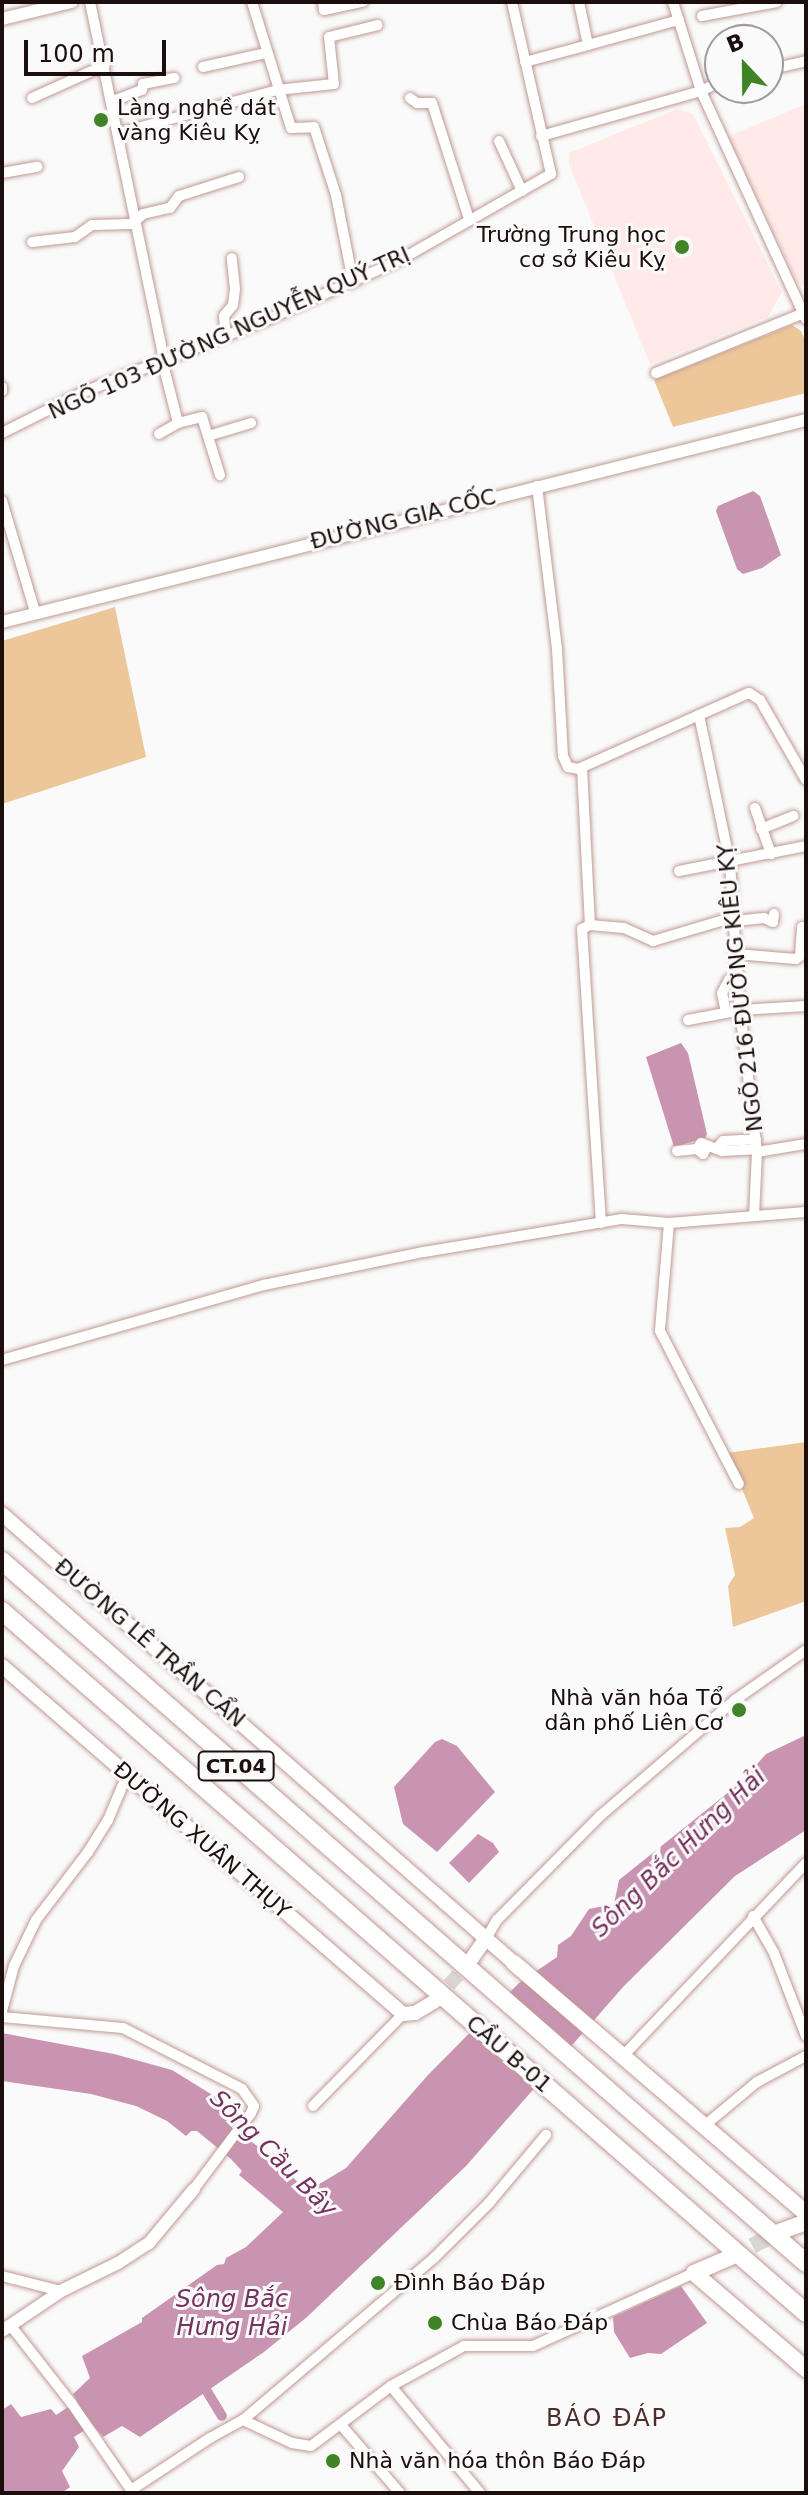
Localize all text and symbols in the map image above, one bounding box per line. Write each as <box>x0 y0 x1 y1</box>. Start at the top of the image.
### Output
scale bar <box>28 24 170 74</box>
north arrow <box>704 24 784 104</box>
text: B <box>723 28 748 58</box>
text: 100 m <box>38 40 115 68</box>
place label: Làng nghề dát vàng Kiêu Kỵ <box>117 94 276 146</box>
marker: Làng nghề dát vàng Kiêu Kỵ <box>92 111 110 129</box>
place label: Trường Trung học cơ sở Kiêu Kỵ <box>477 221 666 272</box>
marker: Trường Trung học cơ sở Kiêu Kỵ <box>673 238 691 256</box>
street label: NGÕ 103 ĐƯỜNG NGUYỄN QUÝ TRỊ <box>44 241 414 425</box>
street label: ĐƯỜNG GIA CỐC <box>308 483 498 555</box>
street label: NGÕ 216 ĐƯỜNG KIÊU KỴ <box>712 843 768 1133</box>
street label: ĐƯỜNG LÊ TRẦN CẨN <box>49 1553 251 1733</box>
place label: Nhà văn hóa Tổ dân phố Liên Cơ <box>545 1684 723 1736</box>
marker: Nhà văn hóa Tổ dân phố Liên Cơ <box>730 1701 748 1719</box>
road number: CT.04 <box>196 1750 276 1782</box>
street label: ĐƯỜNG XUÂN THỤY <box>108 1756 296 1924</box>
water label: Sông Bắc Hưng Hải <box>586 1762 772 1944</box>
street label: CẦU B-01 <box>461 2010 557 2098</box>
water label: Sông Cầu Bây <box>204 2085 342 2223</box>
place label: Đình Báo Đáp <box>394 2270 546 2296</box>
marker: Đình Báo Đáp <box>369 2274 387 2292</box>
water label: Sông Bắc Hưng Hải <box>176 2286 288 2342</box>
place label: Chùa Báo Đáp <box>451 2310 608 2336</box>
marker: Chùa Báo Đáp <box>426 2314 444 2332</box>
district label: BÁO ĐÁP <box>546 2405 668 2433</box>
place label: Nhà văn hóa thôn Báo Đáp <box>349 2448 646 2474</box>
marker: Nhà văn hóa thôn Báo Đáp <box>324 2452 342 2470</box>

